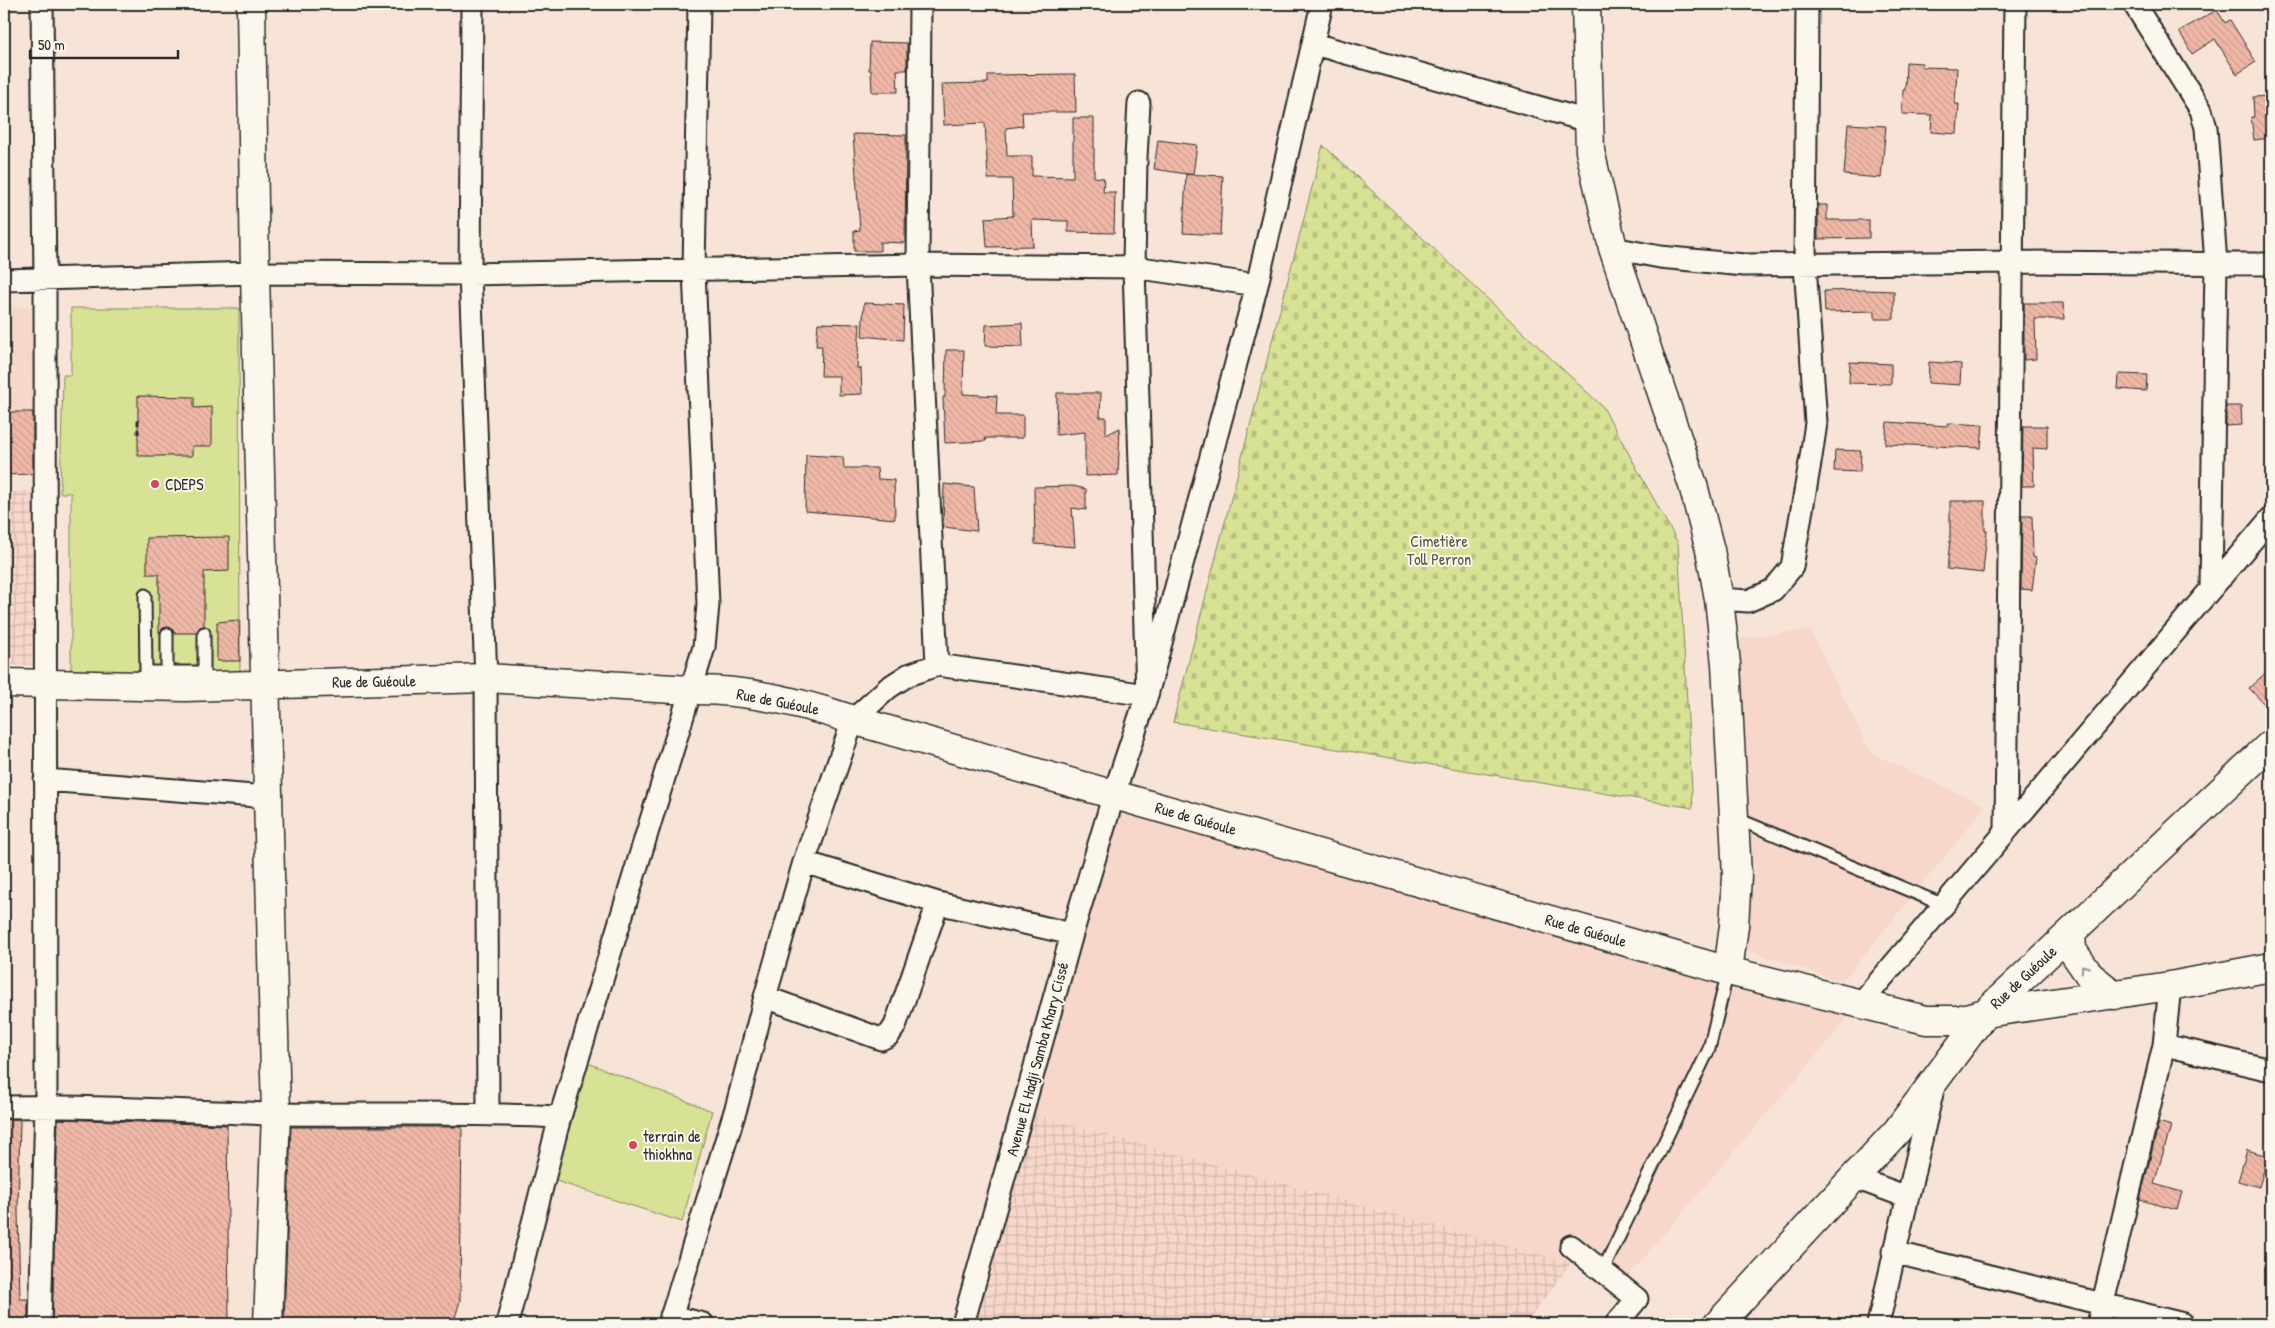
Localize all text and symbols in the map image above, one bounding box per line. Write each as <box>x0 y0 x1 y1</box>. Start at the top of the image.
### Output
scale bar <box>30 28 178 60</box>
text: 50 m <box>38 34 65 55</box>
place label: CDEPS <box>165 473 204 495</box>
marker: CDEPS <box>149 478 161 490</box>
park label: Cimetière Toll Perron <box>1407 530 1471 570</box>
street label: Rue de Guéoule <box>332 669 417 693</box>
street label: Rue de Guéoule <box>735 682 822 720</box>
street label: Rue de Guéoule <box>1153 796 1240 840</box>
street label: Rue de Guéoule <box>1543 908 1630 952</box>
street label: Rue de Guéoule <box>1985 940 2062 1014</box>
street label: Avenue El Hadji Samba Khary Cissé <box>1000 959 1074 1159</box>
one-way arrow <box>2081 965 2090 974</box>
place label: terrain de thiokhna <box>643 1125 701 1165</box>
marker: terrain de thiokhna <box>627 1139 639 1151</box>

